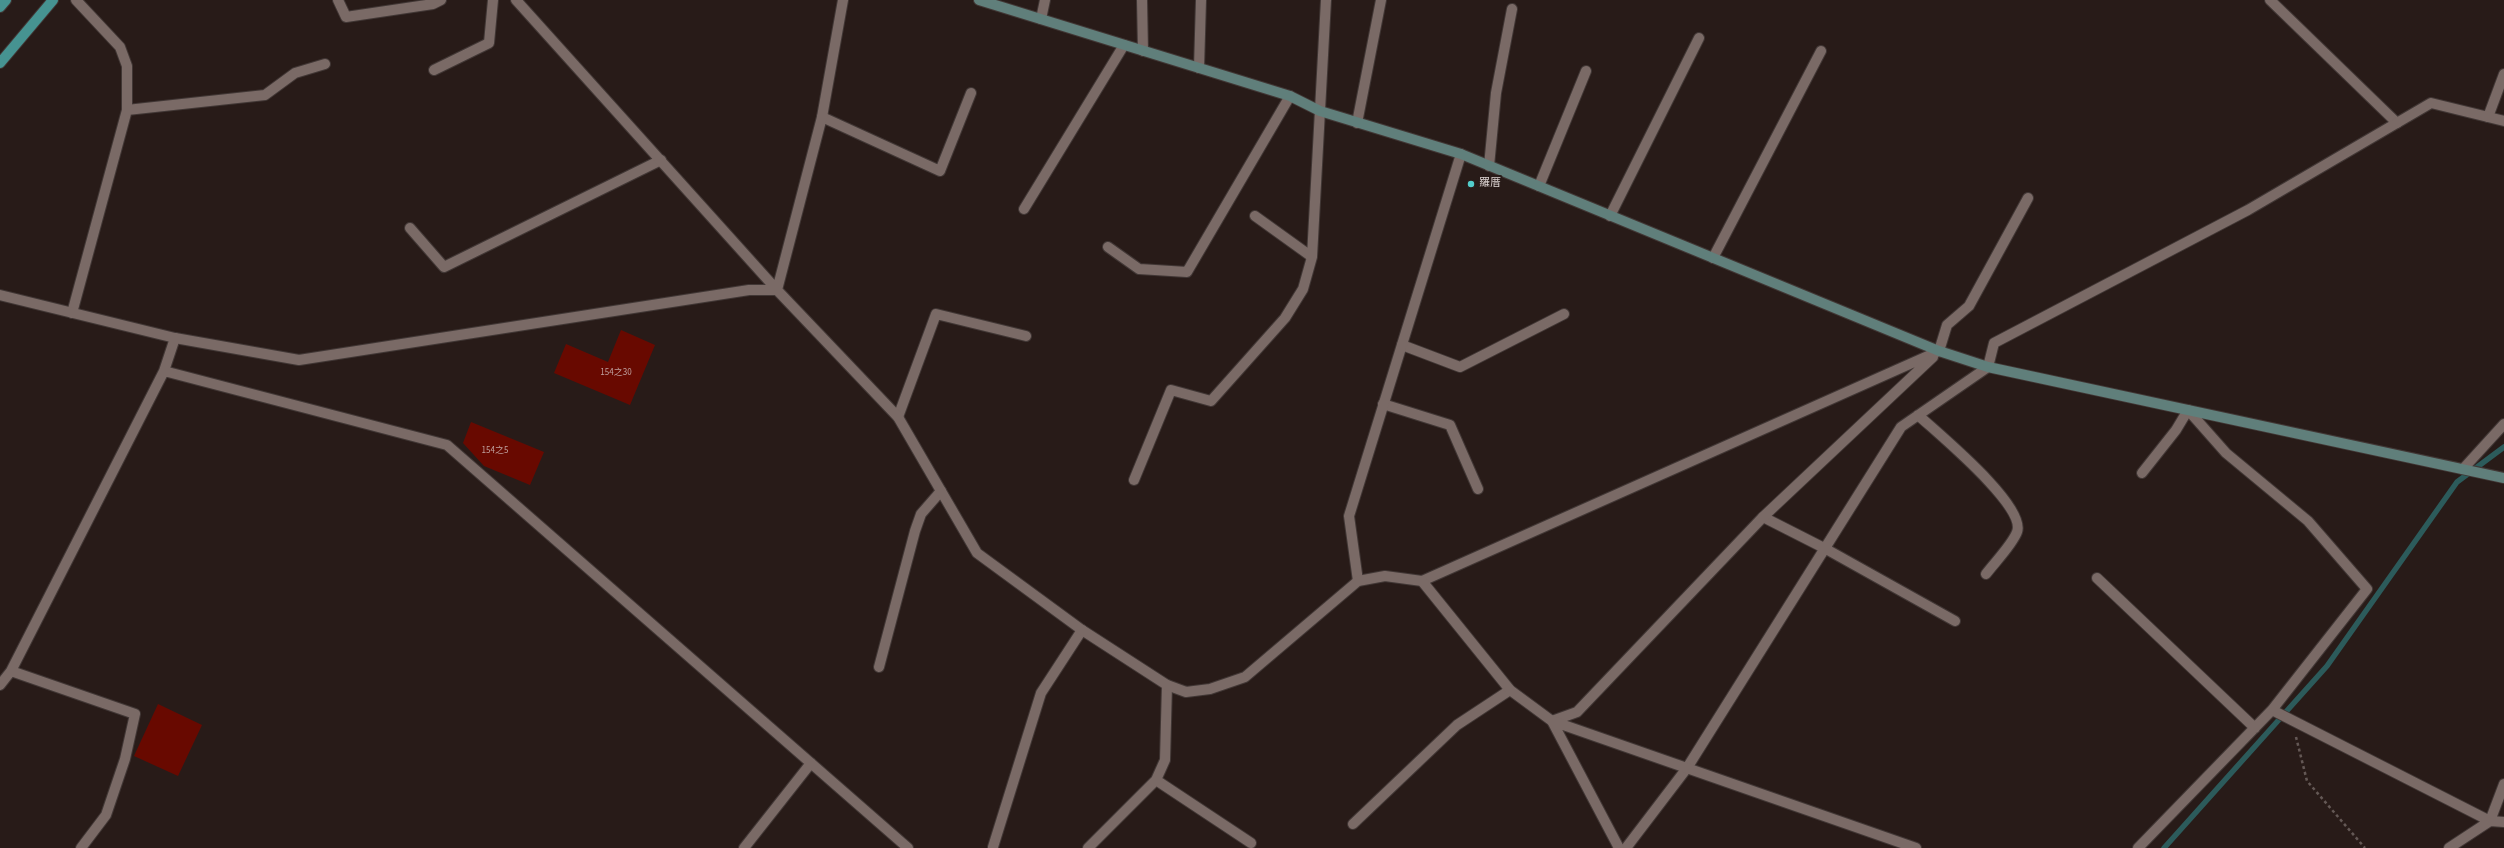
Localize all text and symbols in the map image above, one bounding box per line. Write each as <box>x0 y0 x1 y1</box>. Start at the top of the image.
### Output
place label: 羅厝 <box>1479 177 1501 191</box>
marker: 羅厝 <box>1466 179 1476 189</box>
house number: 154之30 <box>600 368 632 378</box>
house number: 154之5 <box>482 446 508 456</box>

